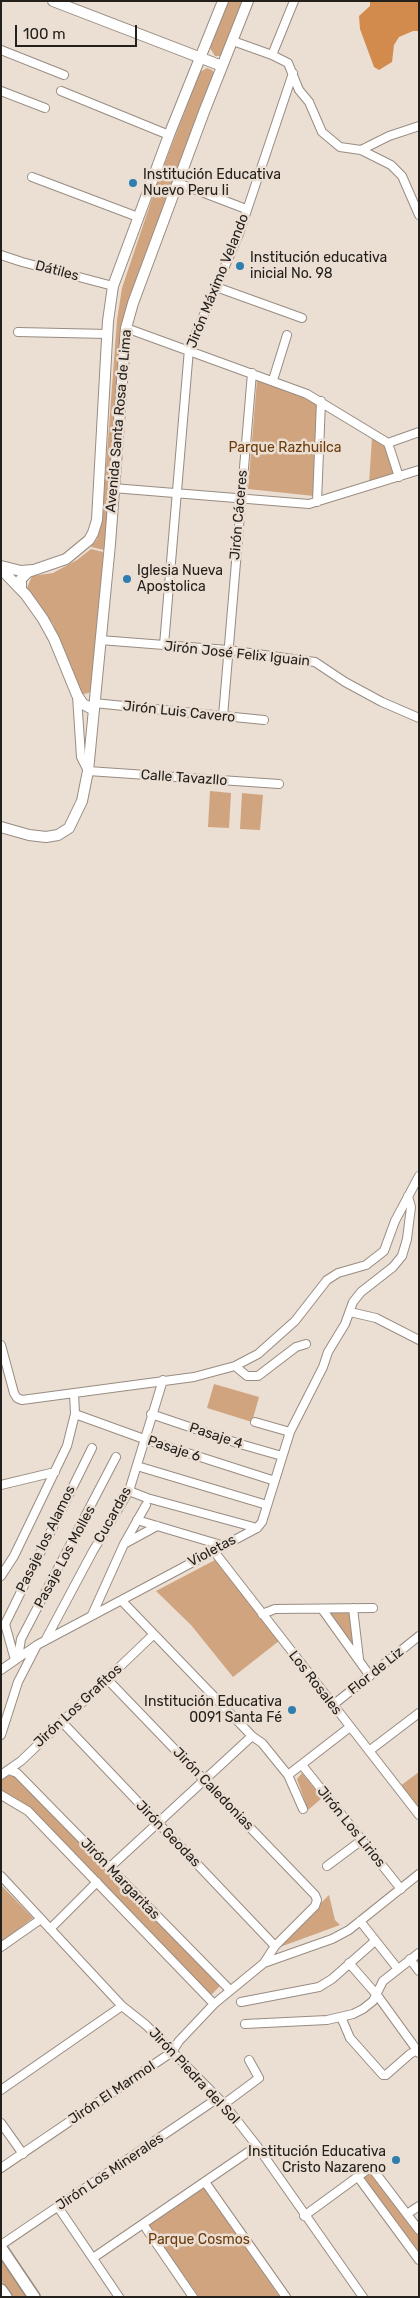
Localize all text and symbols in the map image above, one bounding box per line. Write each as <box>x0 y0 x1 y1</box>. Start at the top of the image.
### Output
scale bar <box>18 15 140 47</box>
text: 100 m <box>23 25 65 43</box>
place label: Institución Educativa Nuevo Peru Ii <box>143 167 281 200</box>
marker: Institución Educativa Nuevo Peru Ii <box>127 177 139 189</box>
street label: Jirón Máximo Velando <box>183 211 253 351</box>
place label: Institución educativa inicial No. 98 <box>250 250 387 282</box>
street label: Dátiles <box>33 257 81 285</box>
marker: Institución educativa inicial No. 98 <box>234 260 246 272</box>
street label: Avenida Santa Rosa de Lima <box>103 329 135 513</box>
park label: Parque Razhuilca <box>228 440 342 456</box>
street label: Jirón Cáceres <box>227 469 251 561</box>
place label: Iglesia Nueva Apostolica <box>137 563 223 596</box>
marker: Iglesia Nueva Apostolica <box>121 573 133 585</box>
street label: Jirón José Felix Iguain <box>163 638 311 670</box>
street label: Jirón Luis Cavero <box>122 698 236 726</box>
street label: Calle Tavazllo <box>140 767 228 789</box>
street label: Pasaje 4 <box>187 1419 245 1453</box>
street label: Pasaje 6 <box>145 1433 203 1465</box>
street label: Pasaje los Alamos <box>13 1483 79 1595</box>
street label: Cucardas <box>91 1484 135 1546</box>
street label: Pasaje Los Molles <box>31 1503 99 1611</box>
street label: Violetas <box>185 1531 239 1571</box>
street label: Flor de Liz <box>345 1644 407 1698</box>
street label: Los Rosales <box>285 1648 345 1718</box>
street label: Jirón Los Grafitos <box>30 1661 126 1751</box>
place label: Institución Educativa 0091 Santa Fé <box>144 1694 282 1726</box>
marker: Institución Educativa 0091 Santa Fé <box>286 1704 298 1716</box>
street label: Jirón Caledonias <box>169 1744 257 1834</box>
street label: Jirón Los Lirios <box>313 1783 389 1871</box>
street label: Jirón Geodas <box>132 1797 204 1871</box>
street label: Jirón Margaritas <box>77 1835 163 1923</box>
street label: Jirón Piedra del Sol <box>145 2024 243 2128</box>
street label: Jirón El Marmol <box>66 2058 158 2128</box>
street label: Jirón Los Minerales <box>53 2130 167 2214</box>
place label: Institución Educativa Cristo Nazareno <box>248 2144 386 2176</box>
marker: Institución Educativa Cristo Nazareno <box>390 2154 402 2166</box>
park label: Parque Cosmos <box>148 2232 250 2248</box>

